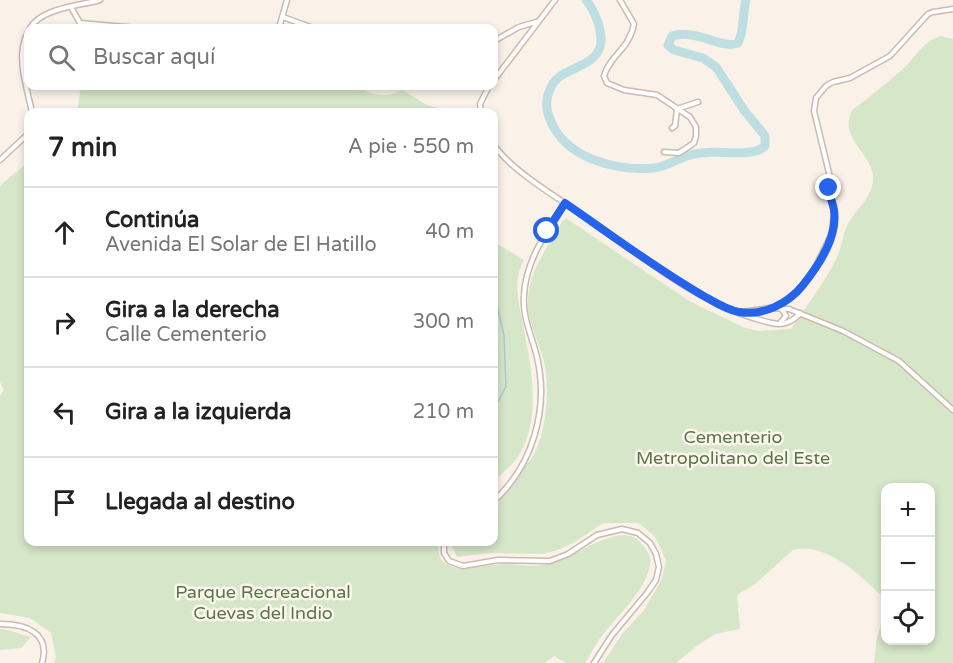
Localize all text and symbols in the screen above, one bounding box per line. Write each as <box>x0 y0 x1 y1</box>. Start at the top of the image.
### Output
search box <box>24 24 498 90</box>
icon: search <box>45 41 78 74</box>
text: Buscar aquí <box>93 44 215 70</box>
text: 7 min <box>48 132 117 163</box>
text: A pie · 550 m <box>348 135 474 159</box>
route end <box>815 174 841 200</box>
text: Continúa <box>105 207 199 233</box>
icon: ahead <box>48 216 81 249</box>
route start <box>533 217 559 243</box>
text: 40 m <box>425 220 474 244</box>
text: Avenida El Solar de El Hatillo <box>105 233 377 257</box>
text: Gira a la derecha <box>105 297 280 323</box>
icon: right <box>48 306 81 339</box>
text: 300 m <box>413 310 474 334</box>
text: Calle Cementerio <box>105 323 267 347</box>
icon: left <box>48 396 81 429</box>
text: Gira a la izquierda <box>105 399 291 425</box>
text: 210 m <box>413 400 474 424</box>
park label: Cementerio Metropolitano del Este <box>636 426 830 469</box>
map controls <box>881 483 935 645</box>
button: + <box>881 483 935 537</box>
icon: arrive <box>48 486 81 519</box>
text: Llegada al destino <box>105 489 295 515</box>
button: − <box>881 537 935 591</box>
park label: Parque Recreacional Cuevas del Indio <box>175 581 351 624</box>
button: locate <box>881 591 935 645</box>

